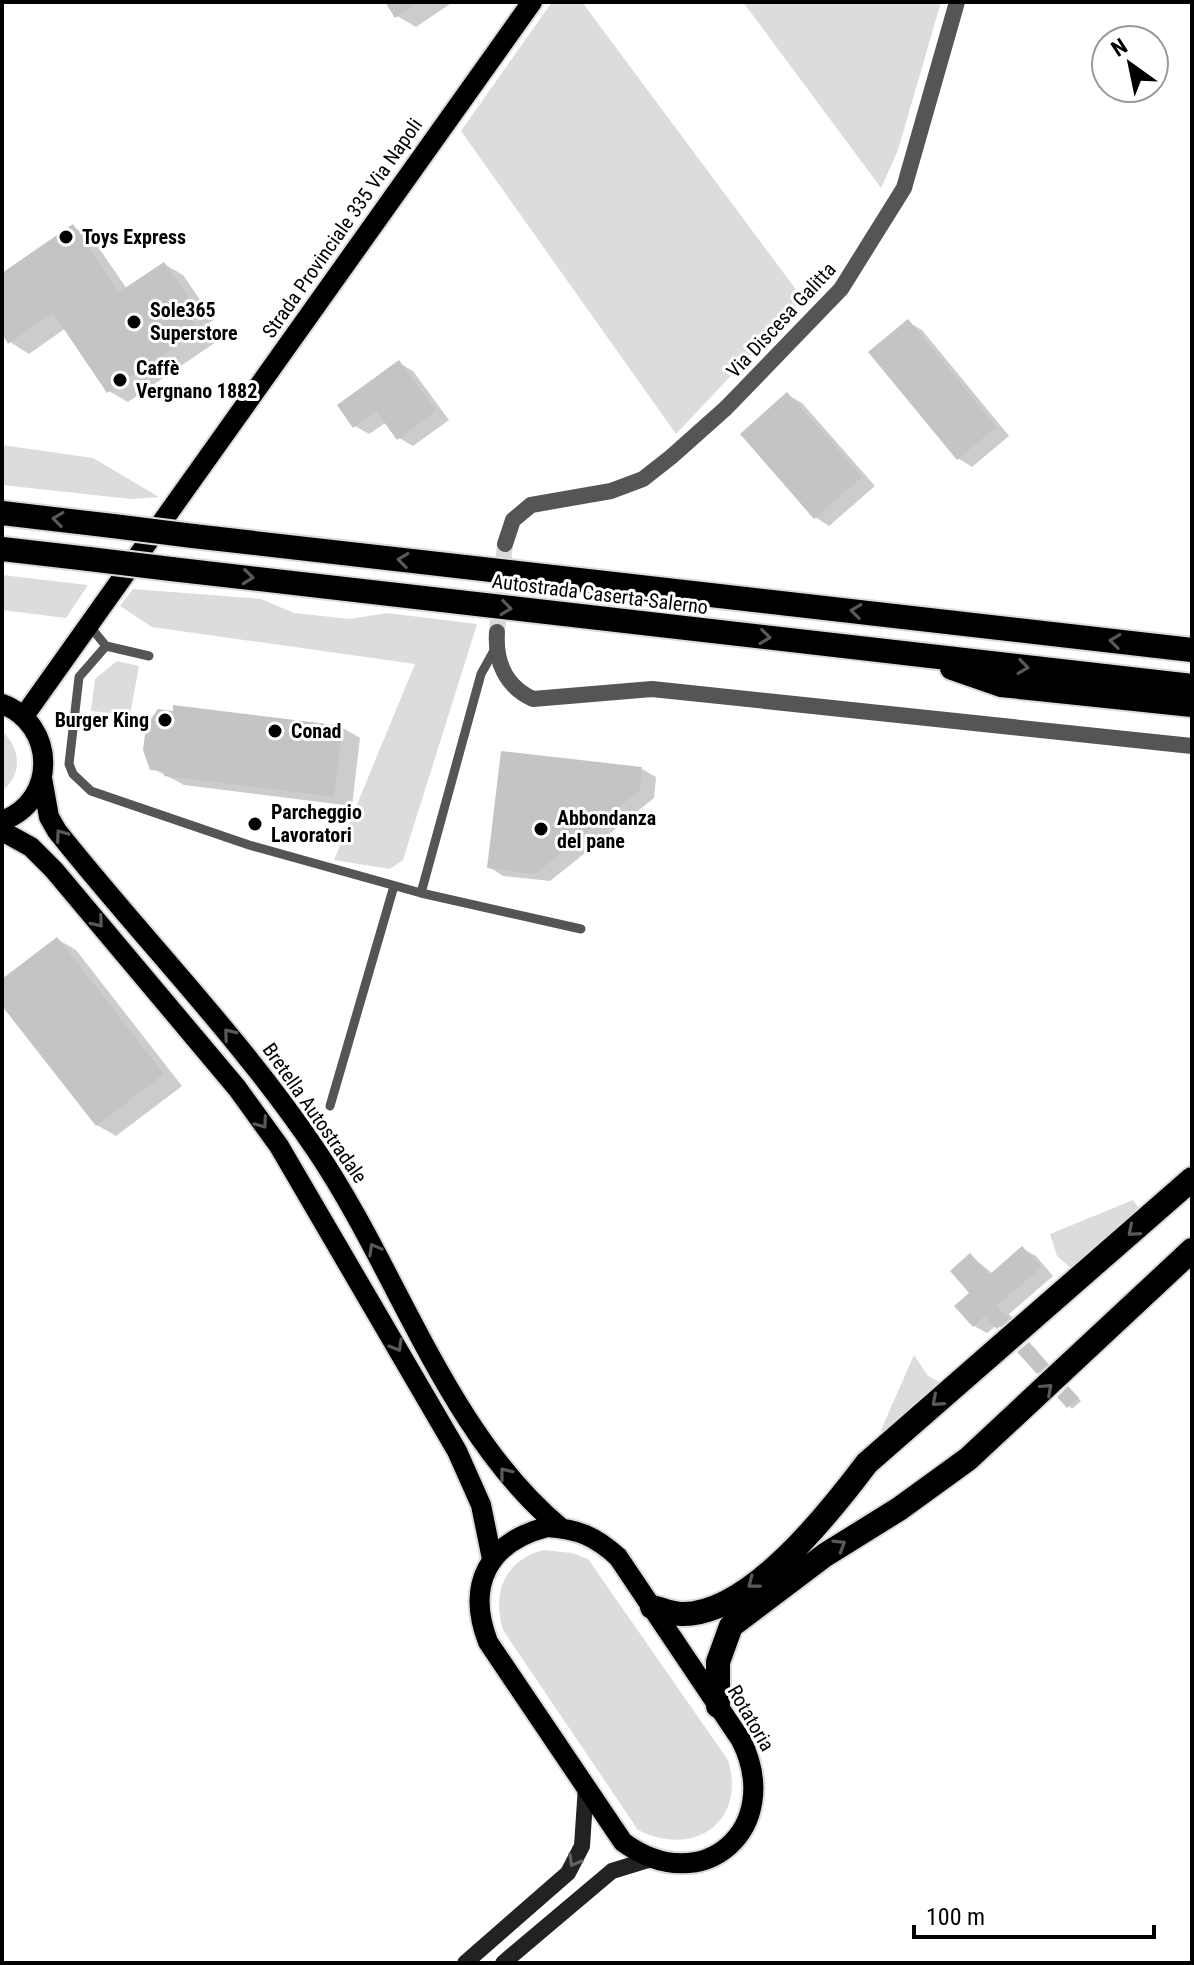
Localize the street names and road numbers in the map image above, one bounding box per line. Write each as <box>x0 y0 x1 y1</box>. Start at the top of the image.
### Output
street label: Strada Provinciale 335 Via Napoli <box>257 114 427 342</box>
street label: Via Discesa Galitta <box>721 257 841 383</box>
street label: Autostrada Caserta-Salerno <box>491 569 709 619</box>
street label: Bretella Autostradale <box>258 1038 372 1188</box>
street label: Rotatoria <box>723 1681 779 1755</box>

